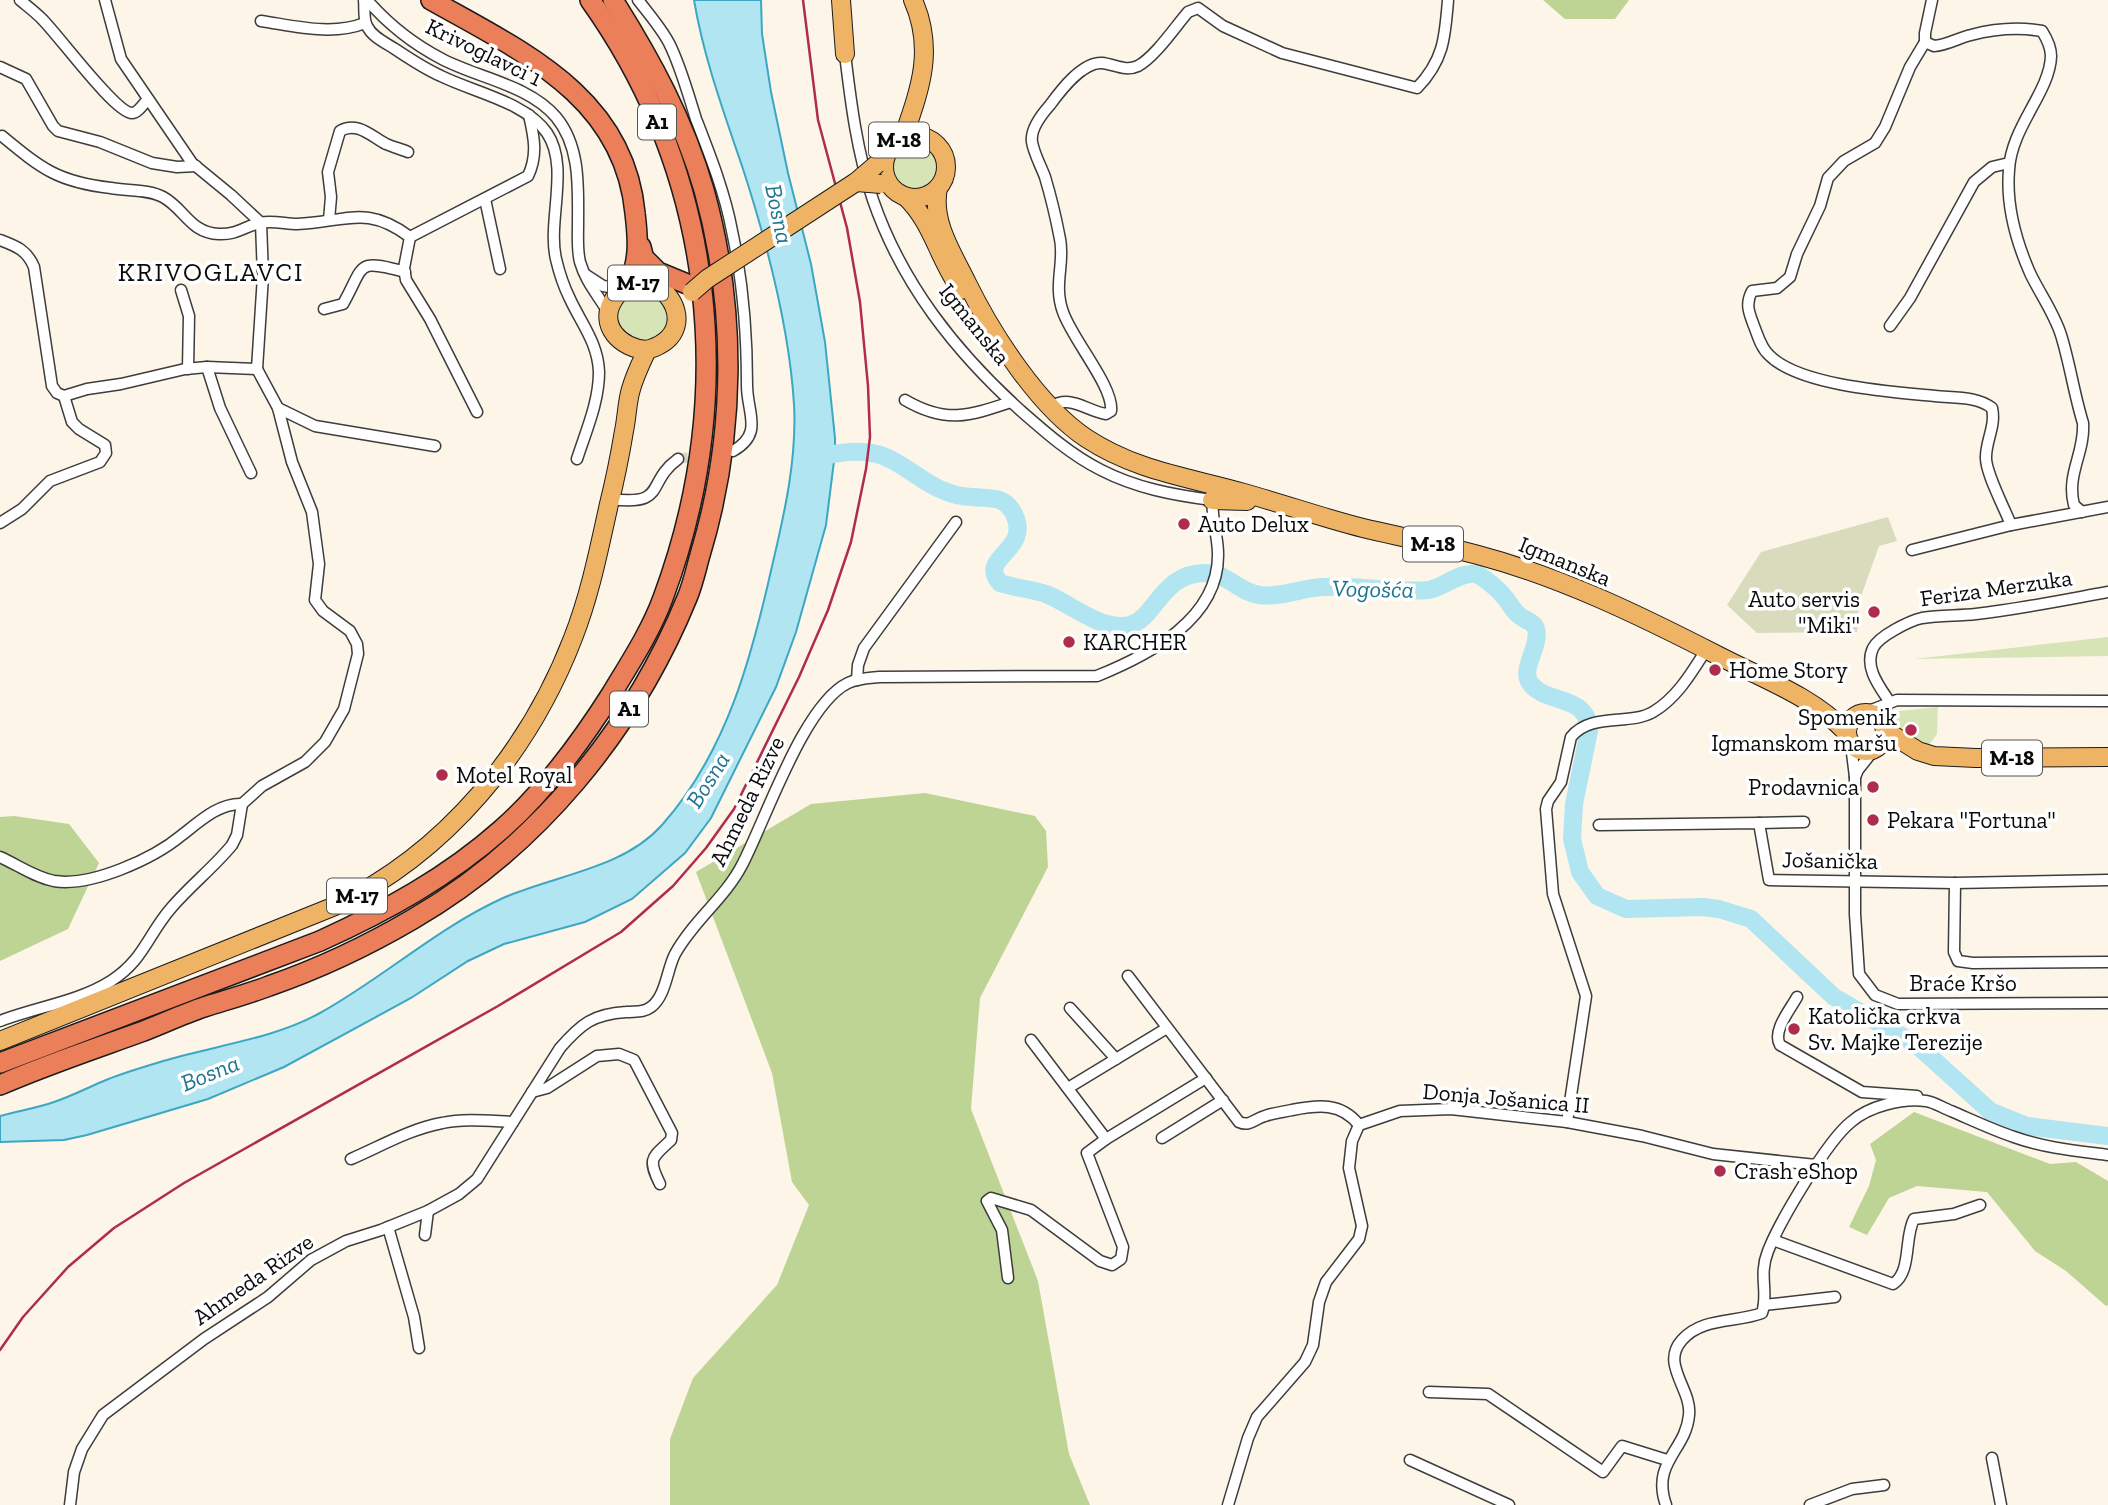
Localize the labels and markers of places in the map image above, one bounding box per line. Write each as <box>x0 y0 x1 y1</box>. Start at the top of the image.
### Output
place label: Auto Delux <box>1198 510 1309 538</box>
marker: Auto Delux <box>1176 516 1192 532</box>
place label: Auto servis "Miki" <box>1748 585 1860 639</box>
marker: Auto servis "Miki" <box>1866 604 1882 620</box>
place label: KARCHER <box>1083 628 1187 656</box>
marker: KARCHER <box>1061 634 1077 650</box>
place label: Home Story <box>1729 656 1848 684</box>
marker: Home Story <box>1707 662 1723 678</box>
place label: Spomenik Igmanskom maršu <box>1711 703 1897 757</box>
marker: Spomenik Igmanskom maršu <box>1903 722 1919 738</box>
place label: Motel Royal <box>456 761 573 789</box>
marker: Motel Royal <box>434 767 450 783</box>
place label: Prodavnica <box>1748 773 1859 801</box>
marker: Prodavnica <box>1865 779 1881 795</box>
place label: Pekara "Fortuna" <box>1887 806 2056 834</box>
marker: Pekara "Fortuna" <box>1865 812 1881 828</box>
place label: Katolička crkva Sv. Majke Terezije <box>1808 1002 1983 1056</box>
marker: Katolička crkva Sv. Majke Terezije <box>1786 1021 1802 1037</box>
place label: Crash eShop <box>1734 1157 1858 1185</box>
marker: Crash eShop <box>1712 1163 1728 1179</box>

